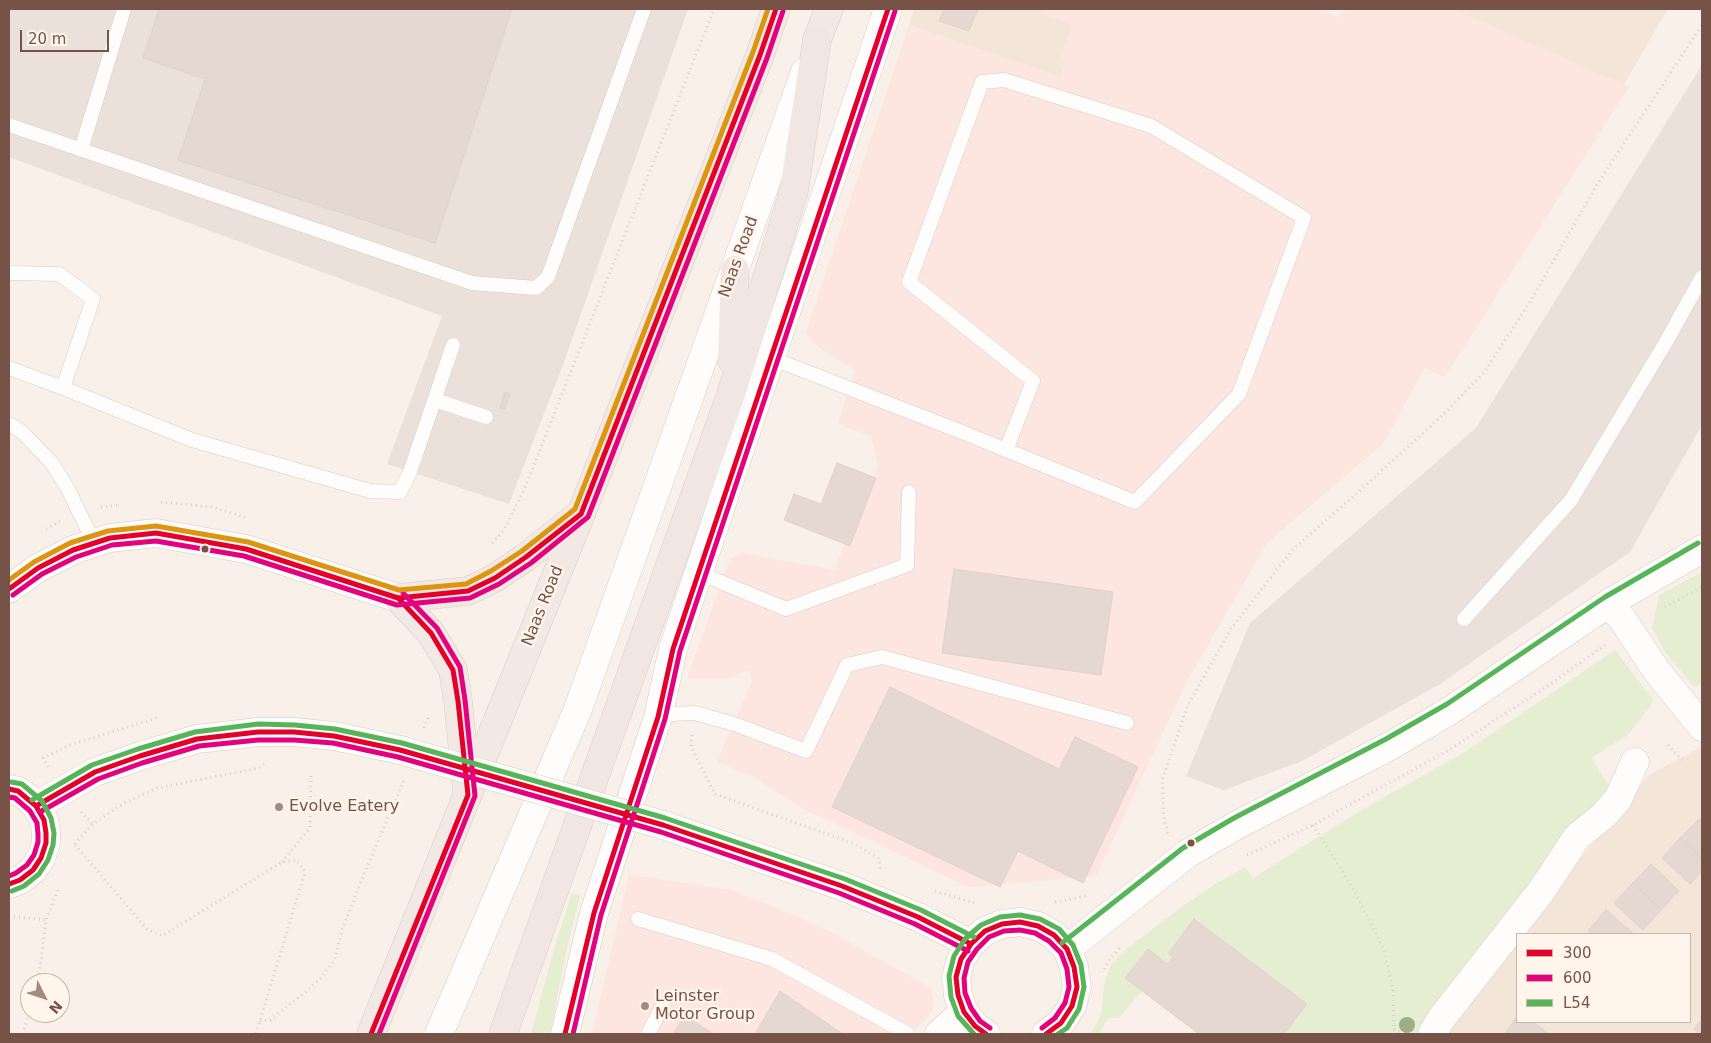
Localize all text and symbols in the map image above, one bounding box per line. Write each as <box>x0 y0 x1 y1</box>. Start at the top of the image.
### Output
scale bar <box>22 20 111 52</box>
text: 20 m <box>28 30 66 48</box>
street label: Naas Road <box>715 214 763 300</box>
unlabelled marker <box>200 544 210 554</box>
street label: Naas Road <box>518 563 568 649</box>
place label: Evolve Eatery <box>289 797 399 817</box>
marker: Evolve Eatery <box>273 801 285 813</box>
unlabelled marker <box>1186 838 1196 848</box>
legend <box>1516 933 1691 1023</box>
text: 300 <box>1563 944 1592 962</box>
text: 600 <box>1563 969 1592 987</box>
north arrow <box>20 973 70 1023</box>
place label: Leinster Motor Group <box>655 987 755 1025</box>
text: L54 <box>1563 994 1590 1012</box>
text: N <box>46 998 65 1017</box>
marker: Leinster Motor Group <box>639 1000 651 1012</box>

